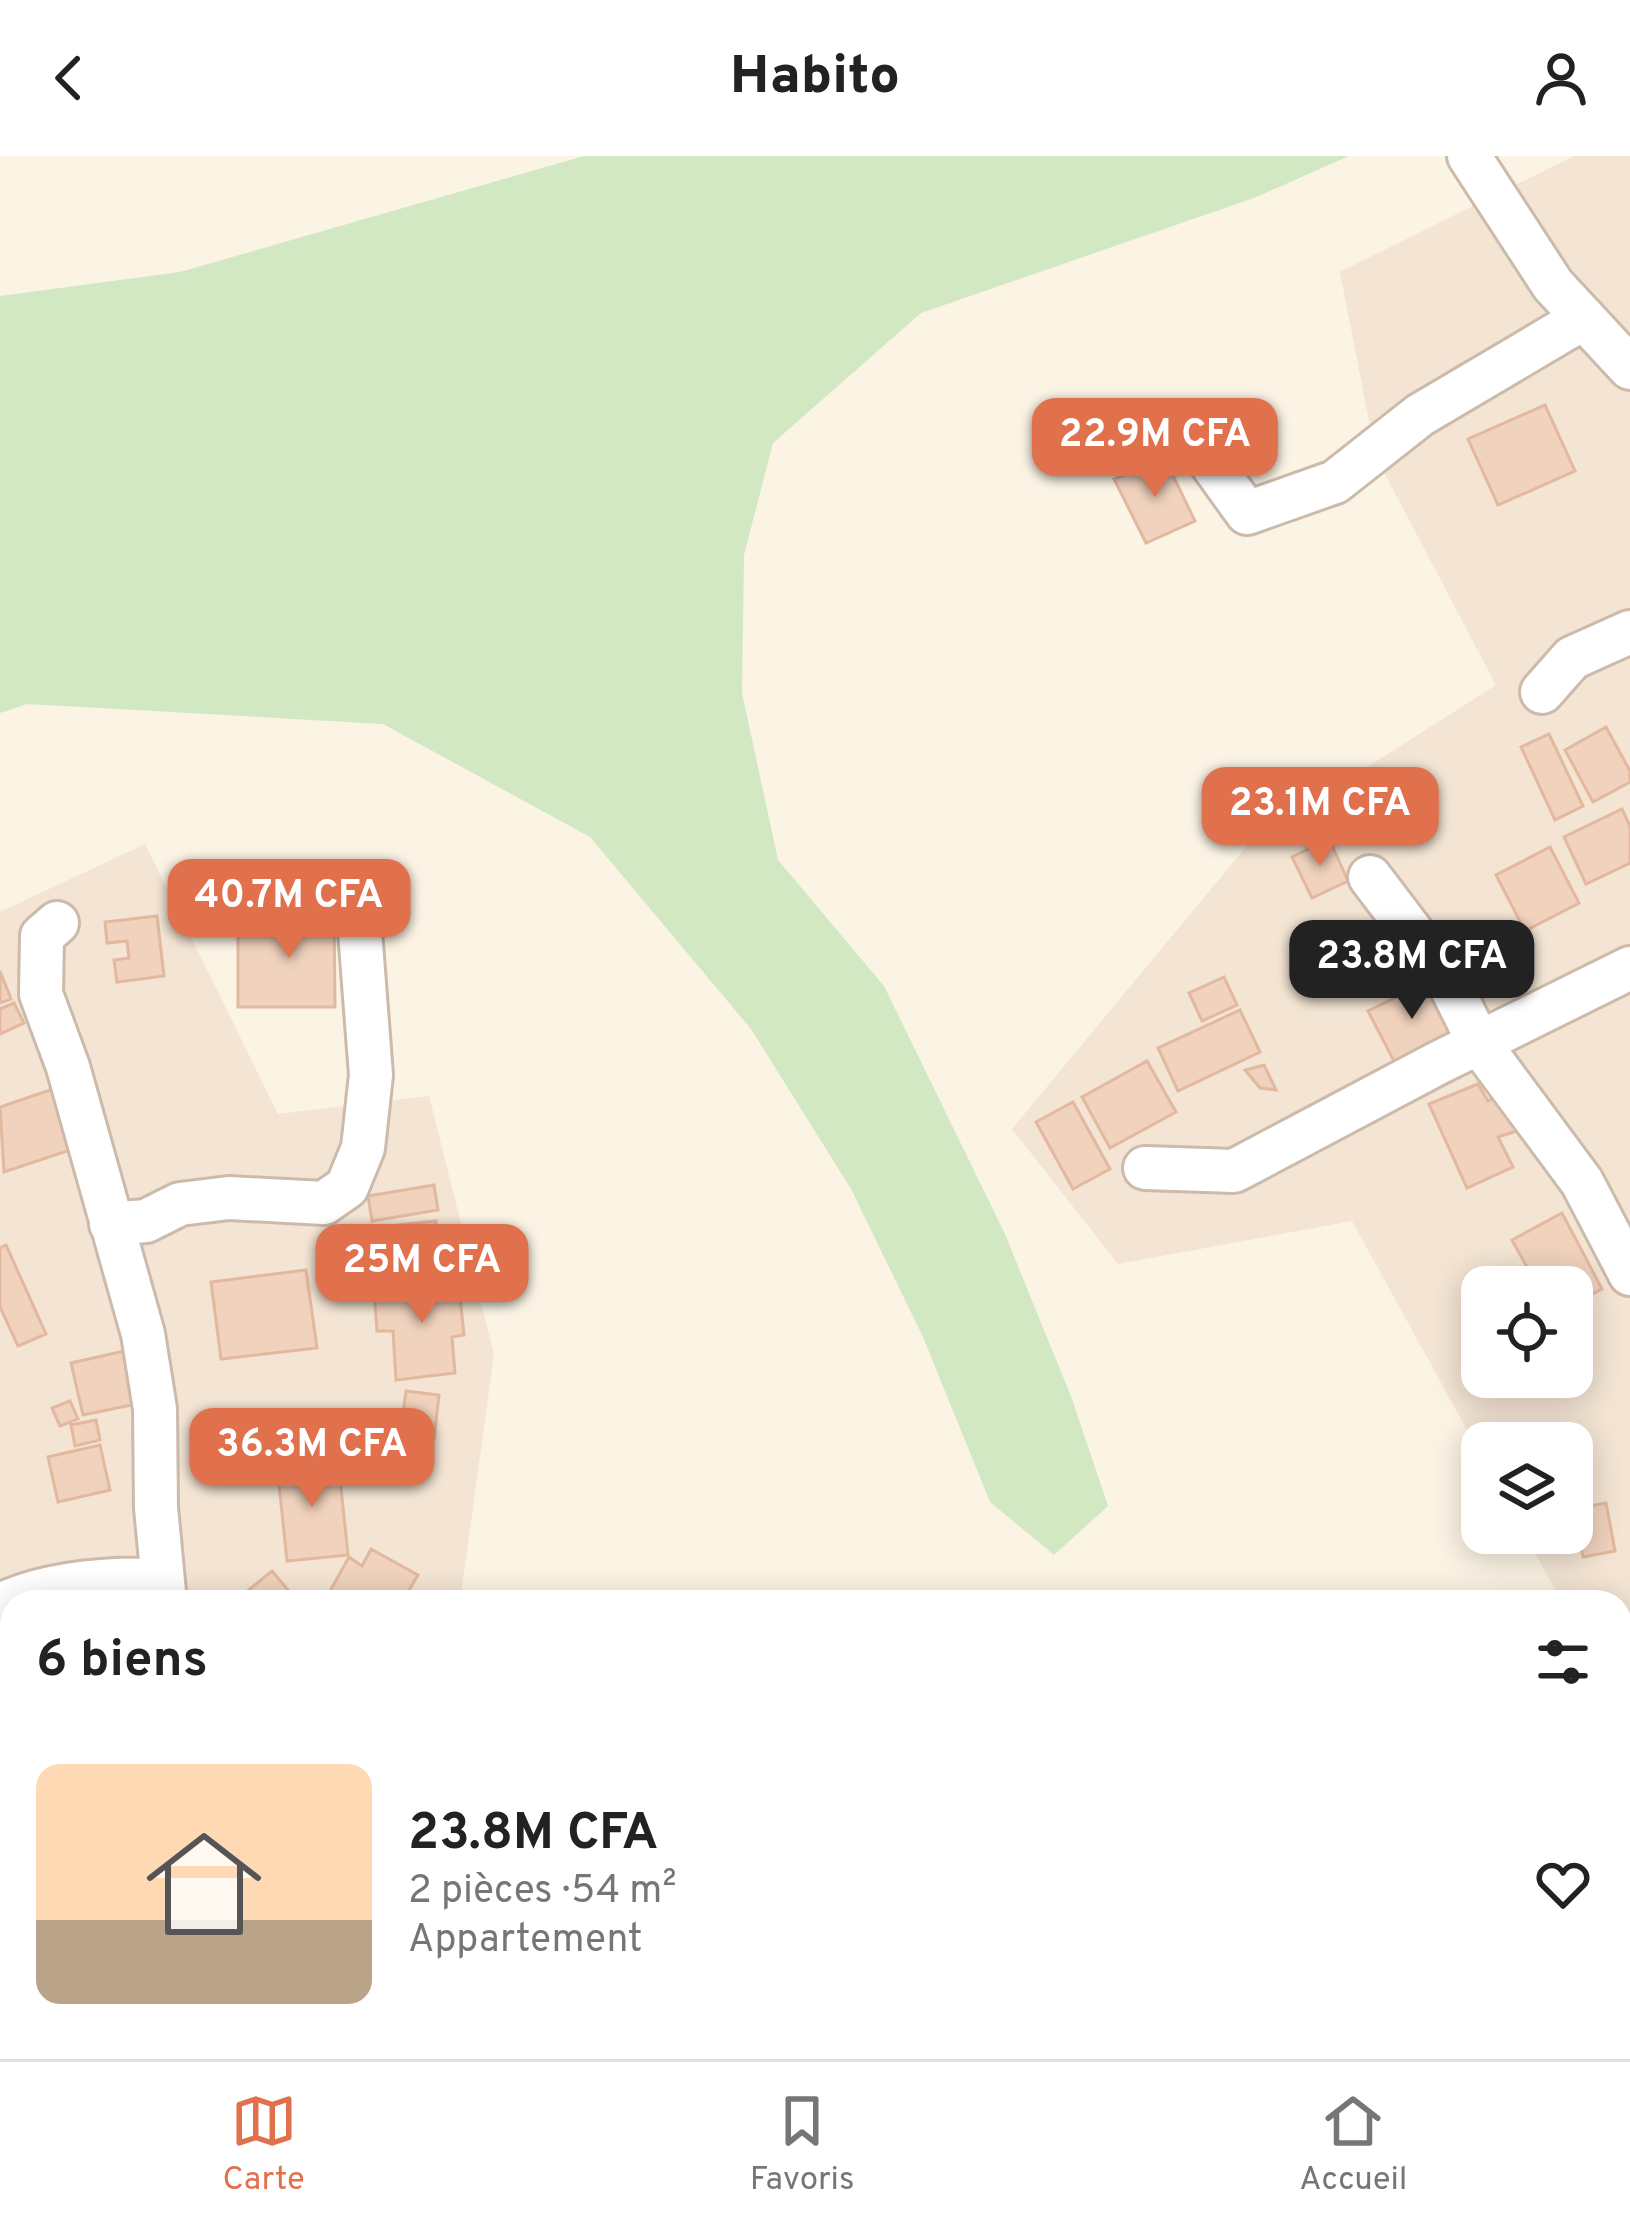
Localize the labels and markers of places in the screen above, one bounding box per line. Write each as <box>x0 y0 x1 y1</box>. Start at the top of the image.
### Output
pin: 22.9M CFA <box>1018 398 1292 500</box>
pin: 23.1M CFA <box>1183 767 1457 869</box>
pin: 40.7M CFA <box>152 859 426 961</box>
pin: 23.8M CFA <box>1275 920 1549 1022</box>
pin: 25M CFA <box>311 1224 533 1326</box>
pin: 36.3M CFA <box>175 1408 449 1510</box>

